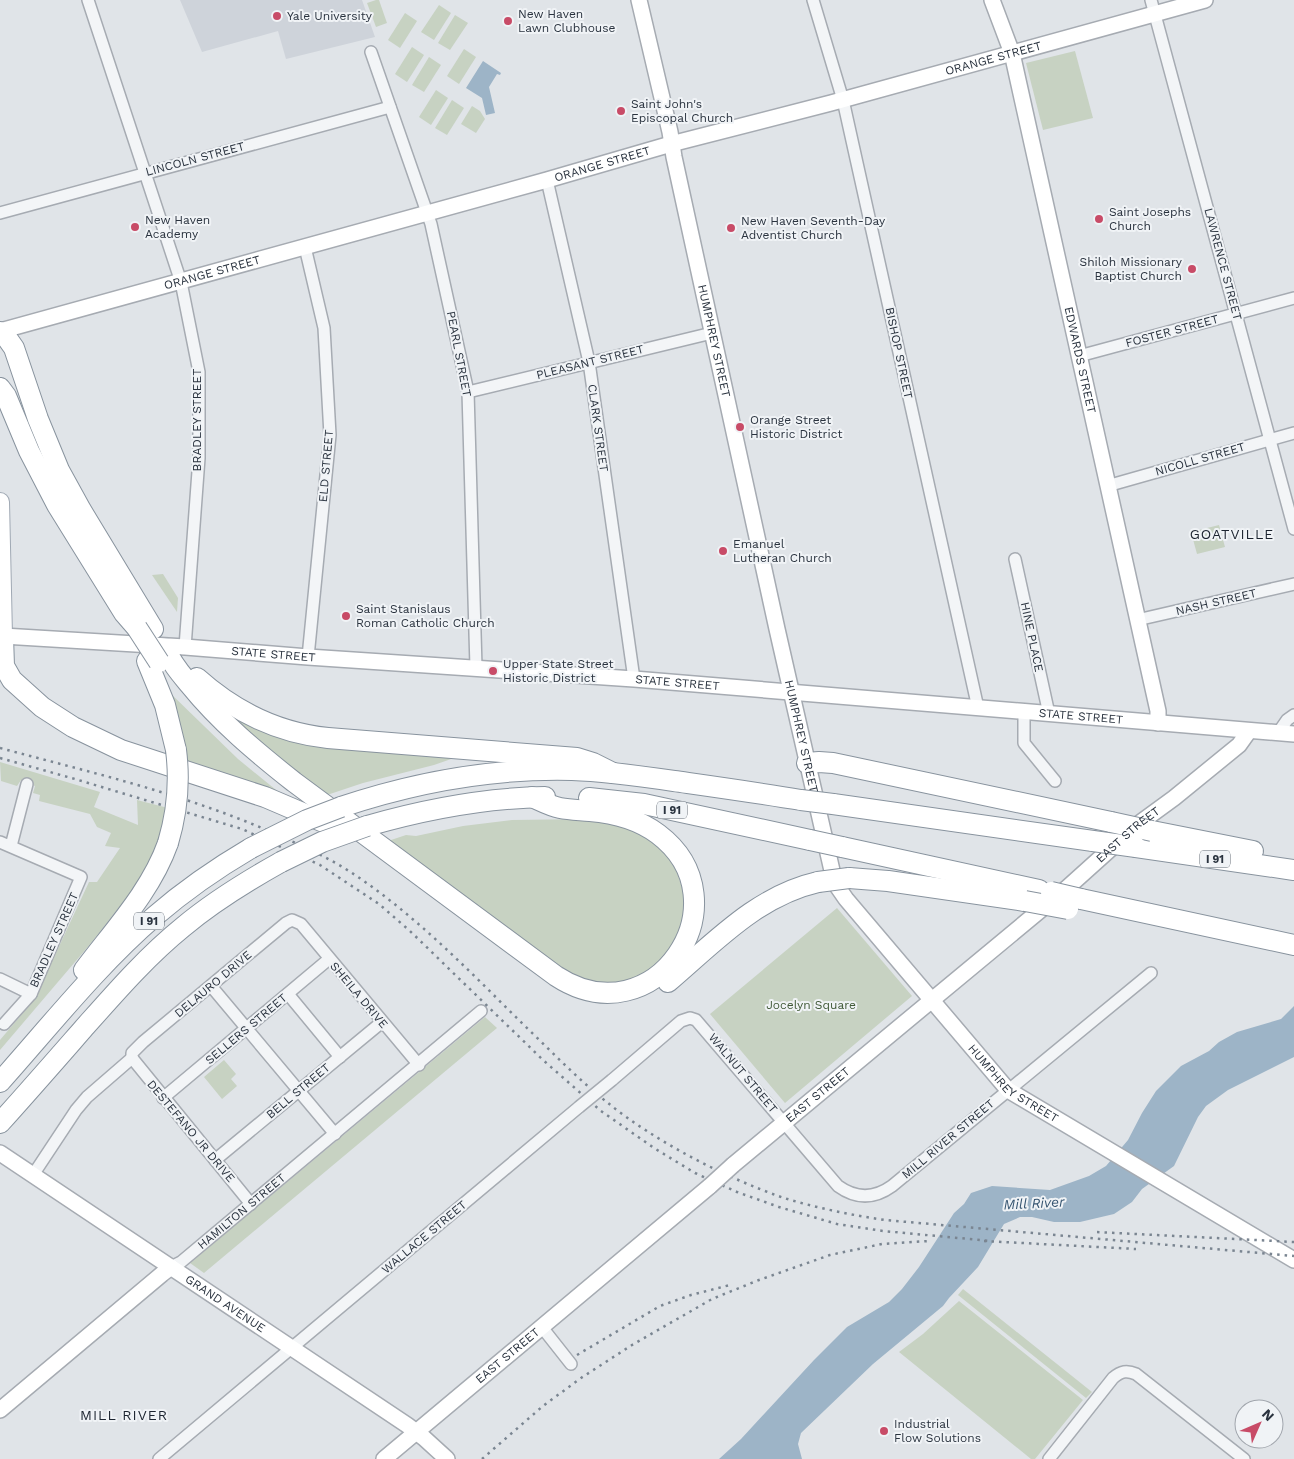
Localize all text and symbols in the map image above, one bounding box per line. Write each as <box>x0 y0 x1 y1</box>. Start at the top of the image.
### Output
place label: New Haven Lawn Clubhouse <box>518 7 616 35</box>
place label: Yale University <box>287 9 373 23</box>
marker: Yale University <box>271 10 283 22</box>
marker: New Haven Lawn Clubhouse <box>502 15 514 27</box>
street label: ORANGE STREET <box>943 38 1043 78</box>
place label: Saint John's Episcopal Church <box>631 97 733 125</box>
marker: Saint John's Episcopal Church <box>615 105 627 117</box>
street label: LINCOLN STREET <box>144 139 246 179</box>
street label: ORANGE STREET <box>553 143 652 185</box>
place label: Saint Josephs Church <box>1109 205 1191 233</box>
street label: LAWRENCE STREET <box>1201 206 1245 322</box>
place label: New Haven Academy <box>145 213 210 241</box>
marker: Saint Josephs Church <box>1093 213 1105 225</box>
place label: New Haven Seventh-Day Adventist Church <box>741 214 886 242</box>
marker: New Haven Academy <box>129 221 141 233</box>
marker: New Haven Seventh-Day Adventist Church <box>725 222 737 234</box>
street label: ORANGE STREET <box>162 252 262 292</box>
place label: Shiloh Missionary Baptist Church <box>1080 255 1183 283</box>
marker: Shiloh Missionary Baptist Church <box>1186 263 1198 275</box>
street label: HUMPHREY STREET <box>695 283 733 398</box>
street label: EDWARDS STREET <box>1061 305 1099 415</box>
street label: BISHOP STREET <box>882 306 916 400</box>
street label: PEARL STREET <box>444 310 474 398</box>
street label: FOSTER STREET <box>1124 312 1220 350</box>
street label: PLEASANT STREET <box>535 342 645 382</box>
street label: BRADLEY STREET <box>190 369 204 471</box>
street label: CLARK STREET <box>585 383 611 473</box>
place label: Orange Street Historic District <box>750 413 842 441</box>
marker: Orange Street Historic District <box>734 421 746 433</box>
street label: ELD STREET <box>316 429 336 503</box>
street label: NICOLL STREET <box>1153 439 1247 479</box>
district label: GOATVILLE <box>1190 526 1274 542</box>
place label: Emanuel Lutheran Church <box>733 537 832 565</box>
marker: Emanuel Lutheran Church <box>717 545 729 557</box>
street label: NASH STREET <box>1174 586 1258 618</box>
street label: HINE PLACE <box>1018 601 1046 673</box>
place label: Saint Stanislaus Roman Catholic Church <box>356 602 495 630</box>
marker: Saint Stanislaus Roman Catholic Church <box>340 610 352 622</box>
street label: STATE STREET <box>231 644 316 664</box>
place label: Upper State Street Historic District <box>503 657 614 685</box>
marker: Upper State Street Historic District <box>487 665 499 677</box>
street label: STATE STREET <box>635 672 720 693</box>
street label: HUMPHREY STREET <box>782 679 821 794</box>
street label: STATE STREET <box>1038 706 1124 727</box>
road number: I 91 <box>657 802 687 818</box>
street label: EAST STREET <box>1093 804 1162 865</box>
road number: I 91 <box>1200 851 1230 868</box>
street label: BRADLEY STREET <box>27 890 81 990</box>
road number: I 91 <box>134 912 164 929</box>
street label: DELAURO DRIVE <box>172 947 255 1020</box>
street label: SHEILA DRIVE <box>327 959 391 1031</box>
street label: SELLERS STREET <box>202 991 290 1067</box>
park label: Jocelyn Square <box>766 998 856 1012</box>
street label: WALNUT STREET <box>706 1030 780 1116</box>
street label: HUMPHREY STREET <box>965 1041 1061 1125</box>
street label: BELL STREET <box>263 1060 333 1122</box>
street label: EAST STREET <box>783 1064 853 1125</box>
street label: DESTEFANO JR DRIVE <box>144 1077 238 1185</box>
street label: MILL RIVER STREET <box>899 1096 997 1182</box>
street label: HAMILTON STREET <box>195 1171 288 1252</box>
water label: Mill River <box>1003 1193 1065 1213</box>
street label: WALLACE STREET <box>379 1198 469 1276</box>
street label: GRAND AVENUE <box>183 1272 268 1336</box>
street label: EAST STREET <box>473 1325 542 1386</box>
north arrow <box>1234 1399 1284 1449</box>
text: N <box>1259 1405 1278 1424</box>
district label: MILL RIVER <box>80 1407 168 1423</box>
place label: Industrial Flow Solutions <box>894 1417 981 1445</box>
marker: Industrial Flow Solutions <box>878 1425 890 1437</box>

